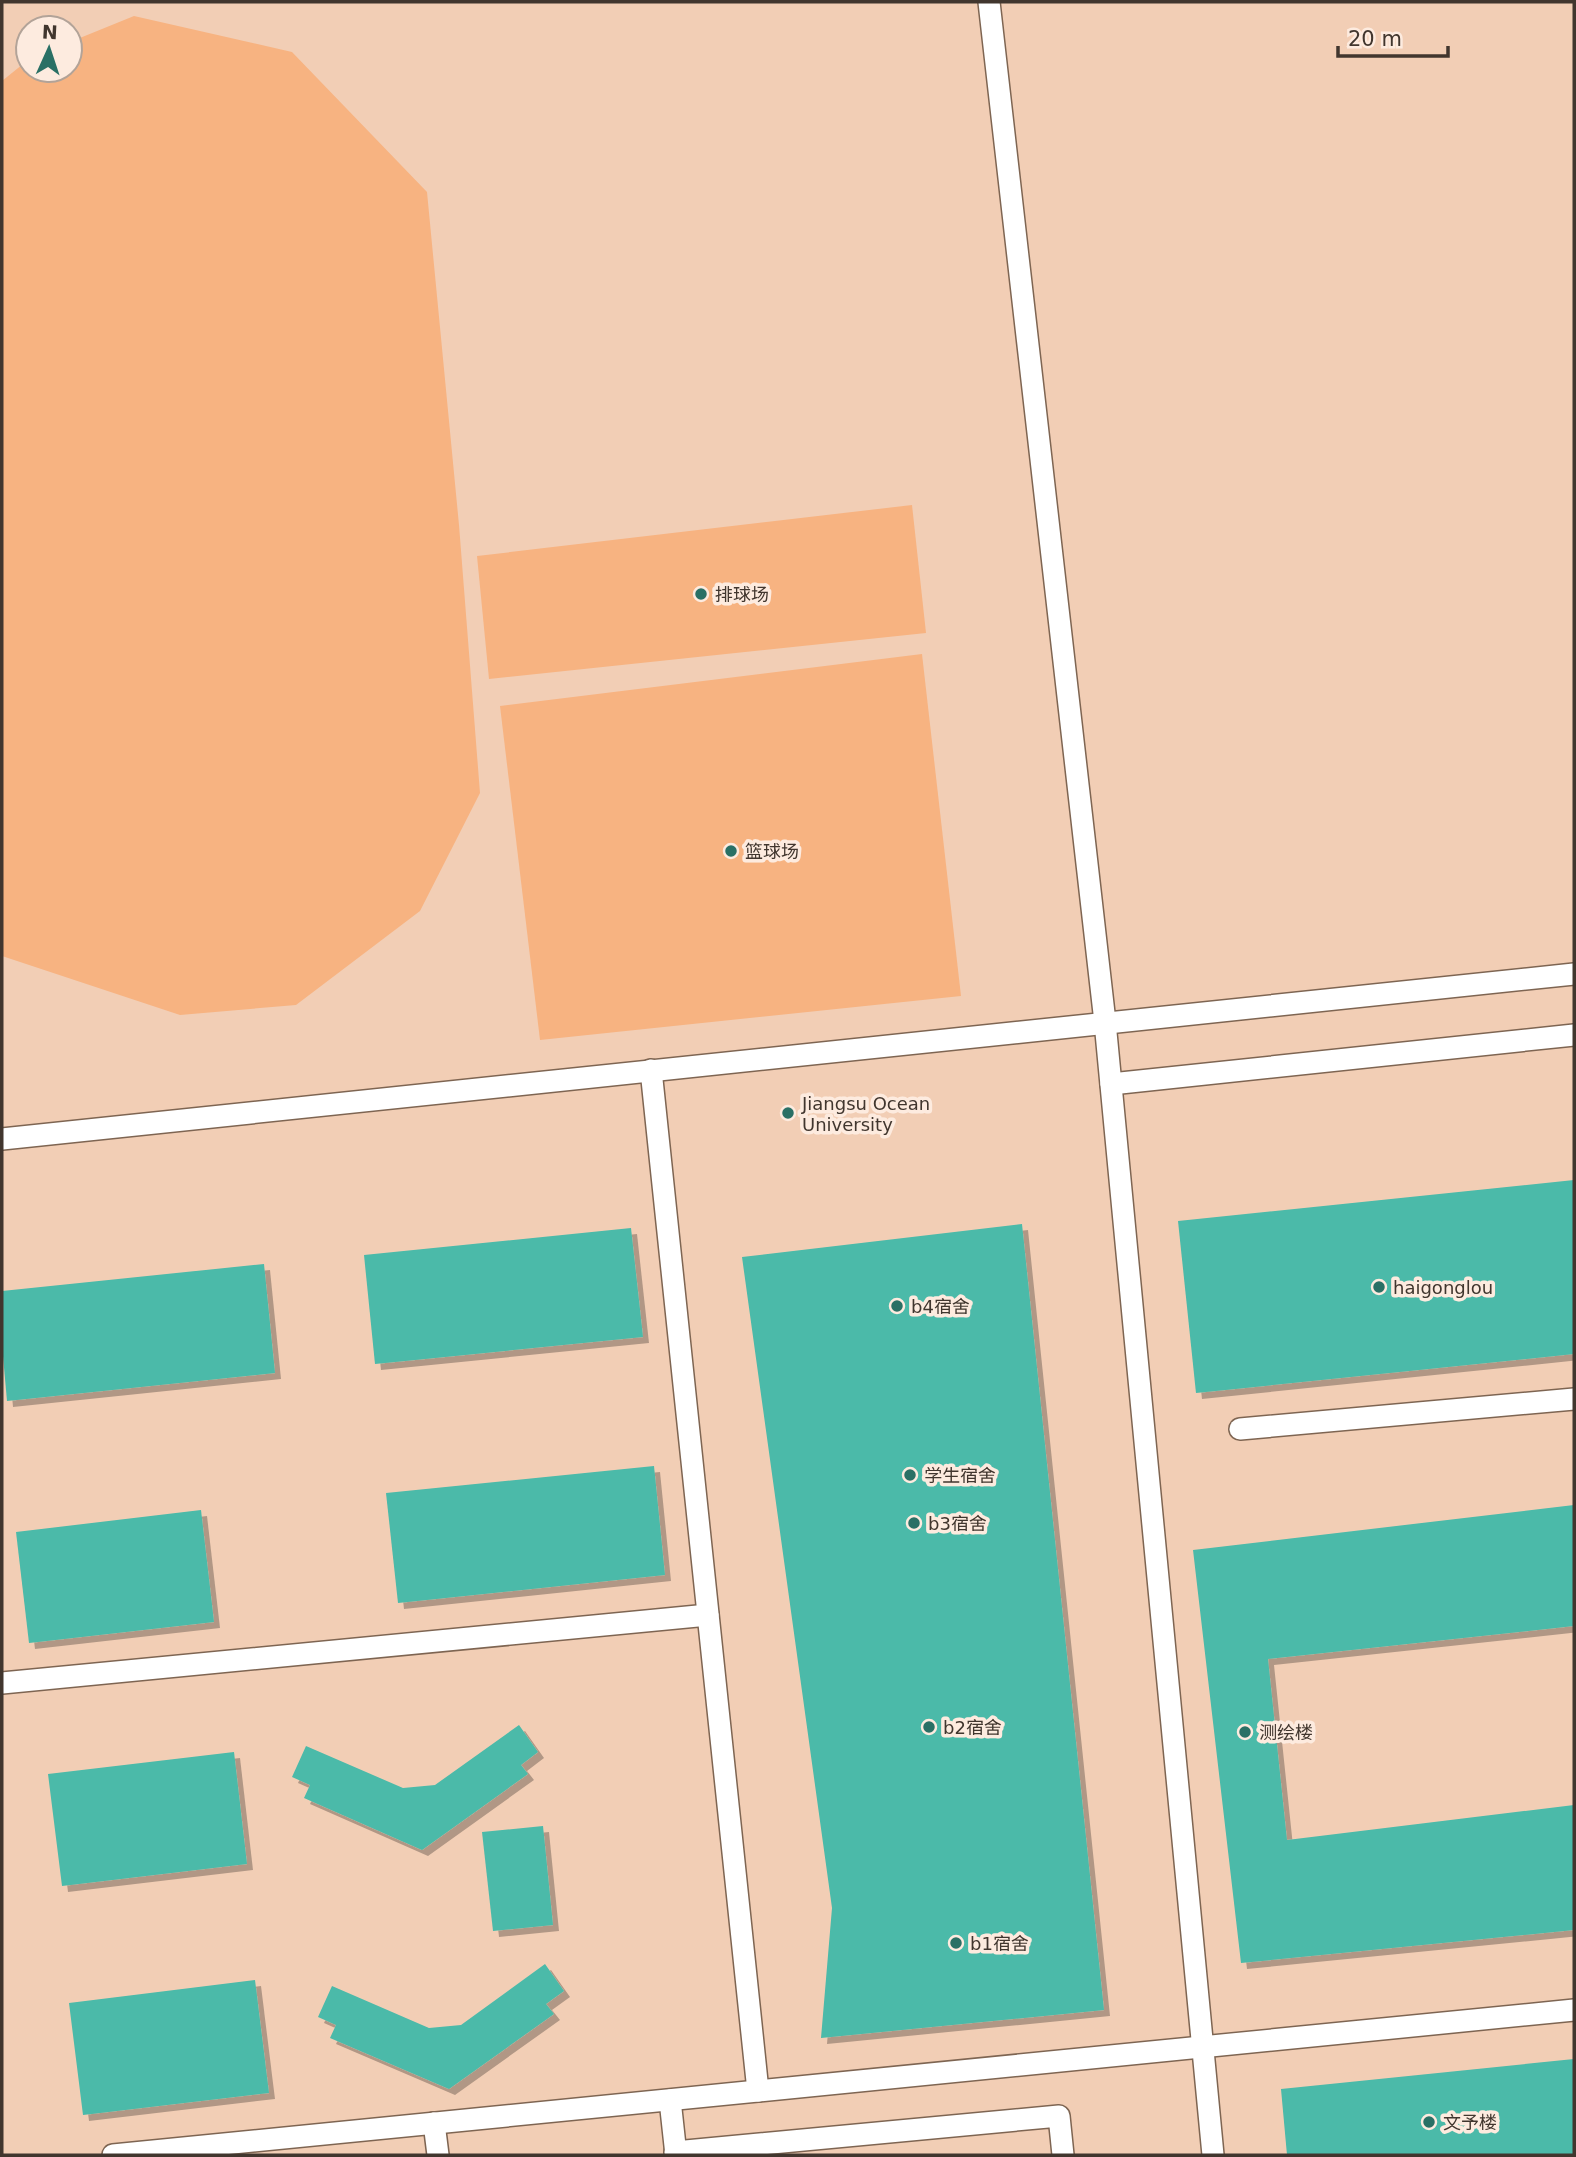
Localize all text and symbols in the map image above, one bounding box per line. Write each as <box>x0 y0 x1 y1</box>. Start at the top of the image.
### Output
north arrow <box>14 14 84 84</box>
scale bar <box>1338 14 1448 58</box>
text: N <box>41 21 58 43</box>
text: 20 m <box>1348 27 1402 51</box>
place label: 排球场 <box>715 584 769 605</box>
marker: 排球场 <box>693 586 709 602</box>
place label: 篮球场 <box>745 841 799 862</box>
marker: 篮球场 <box>723 843 739 859</box>
place label: Jiangsu Ocean University <box>801 1093 930 1135</box>
marker: Jiangsu Ocean University <box>780 1105 796 1121</box>
place label: haigonglou <box>1393 1277 1493 1298</box>
marker: haigonglou <box>1371 1279 1387 1295</box>
place label: b4宿舍 <box>911 1296 970 1317</box>
marker: b4宿舍 <box>889 1298 905 1314</box>
place label: 学生宿舍 <box>924 1465 996 1486</box>
marker: 学生宿舍 <box>902 1467 918 1483</box>
place label: b3宿舍 <box>928 1513 987 1534</box>
marker: b3宿舍 <box>906 1515 922 1531</box>
place label: b2宿舍 <box>943 1717 1002 1738</box>
marker: b2宿舍 <box>921 1719 937 1735</box>
place label: 测绘楼 <box>1259 1722 1313 1743</box>
marker: 测绘楼 <box>1237 1724 1253 1740</box>
place label: b1宿舍 <box>970 1933 1029 1954</box>
marker: b1宿舍 <box>948 1935 964 1951</box>
place label: 文予楼 <box>1443 2112 1497 2133</box>
marker: 文予楼 <box>1421 2114 1437 2130</box>

